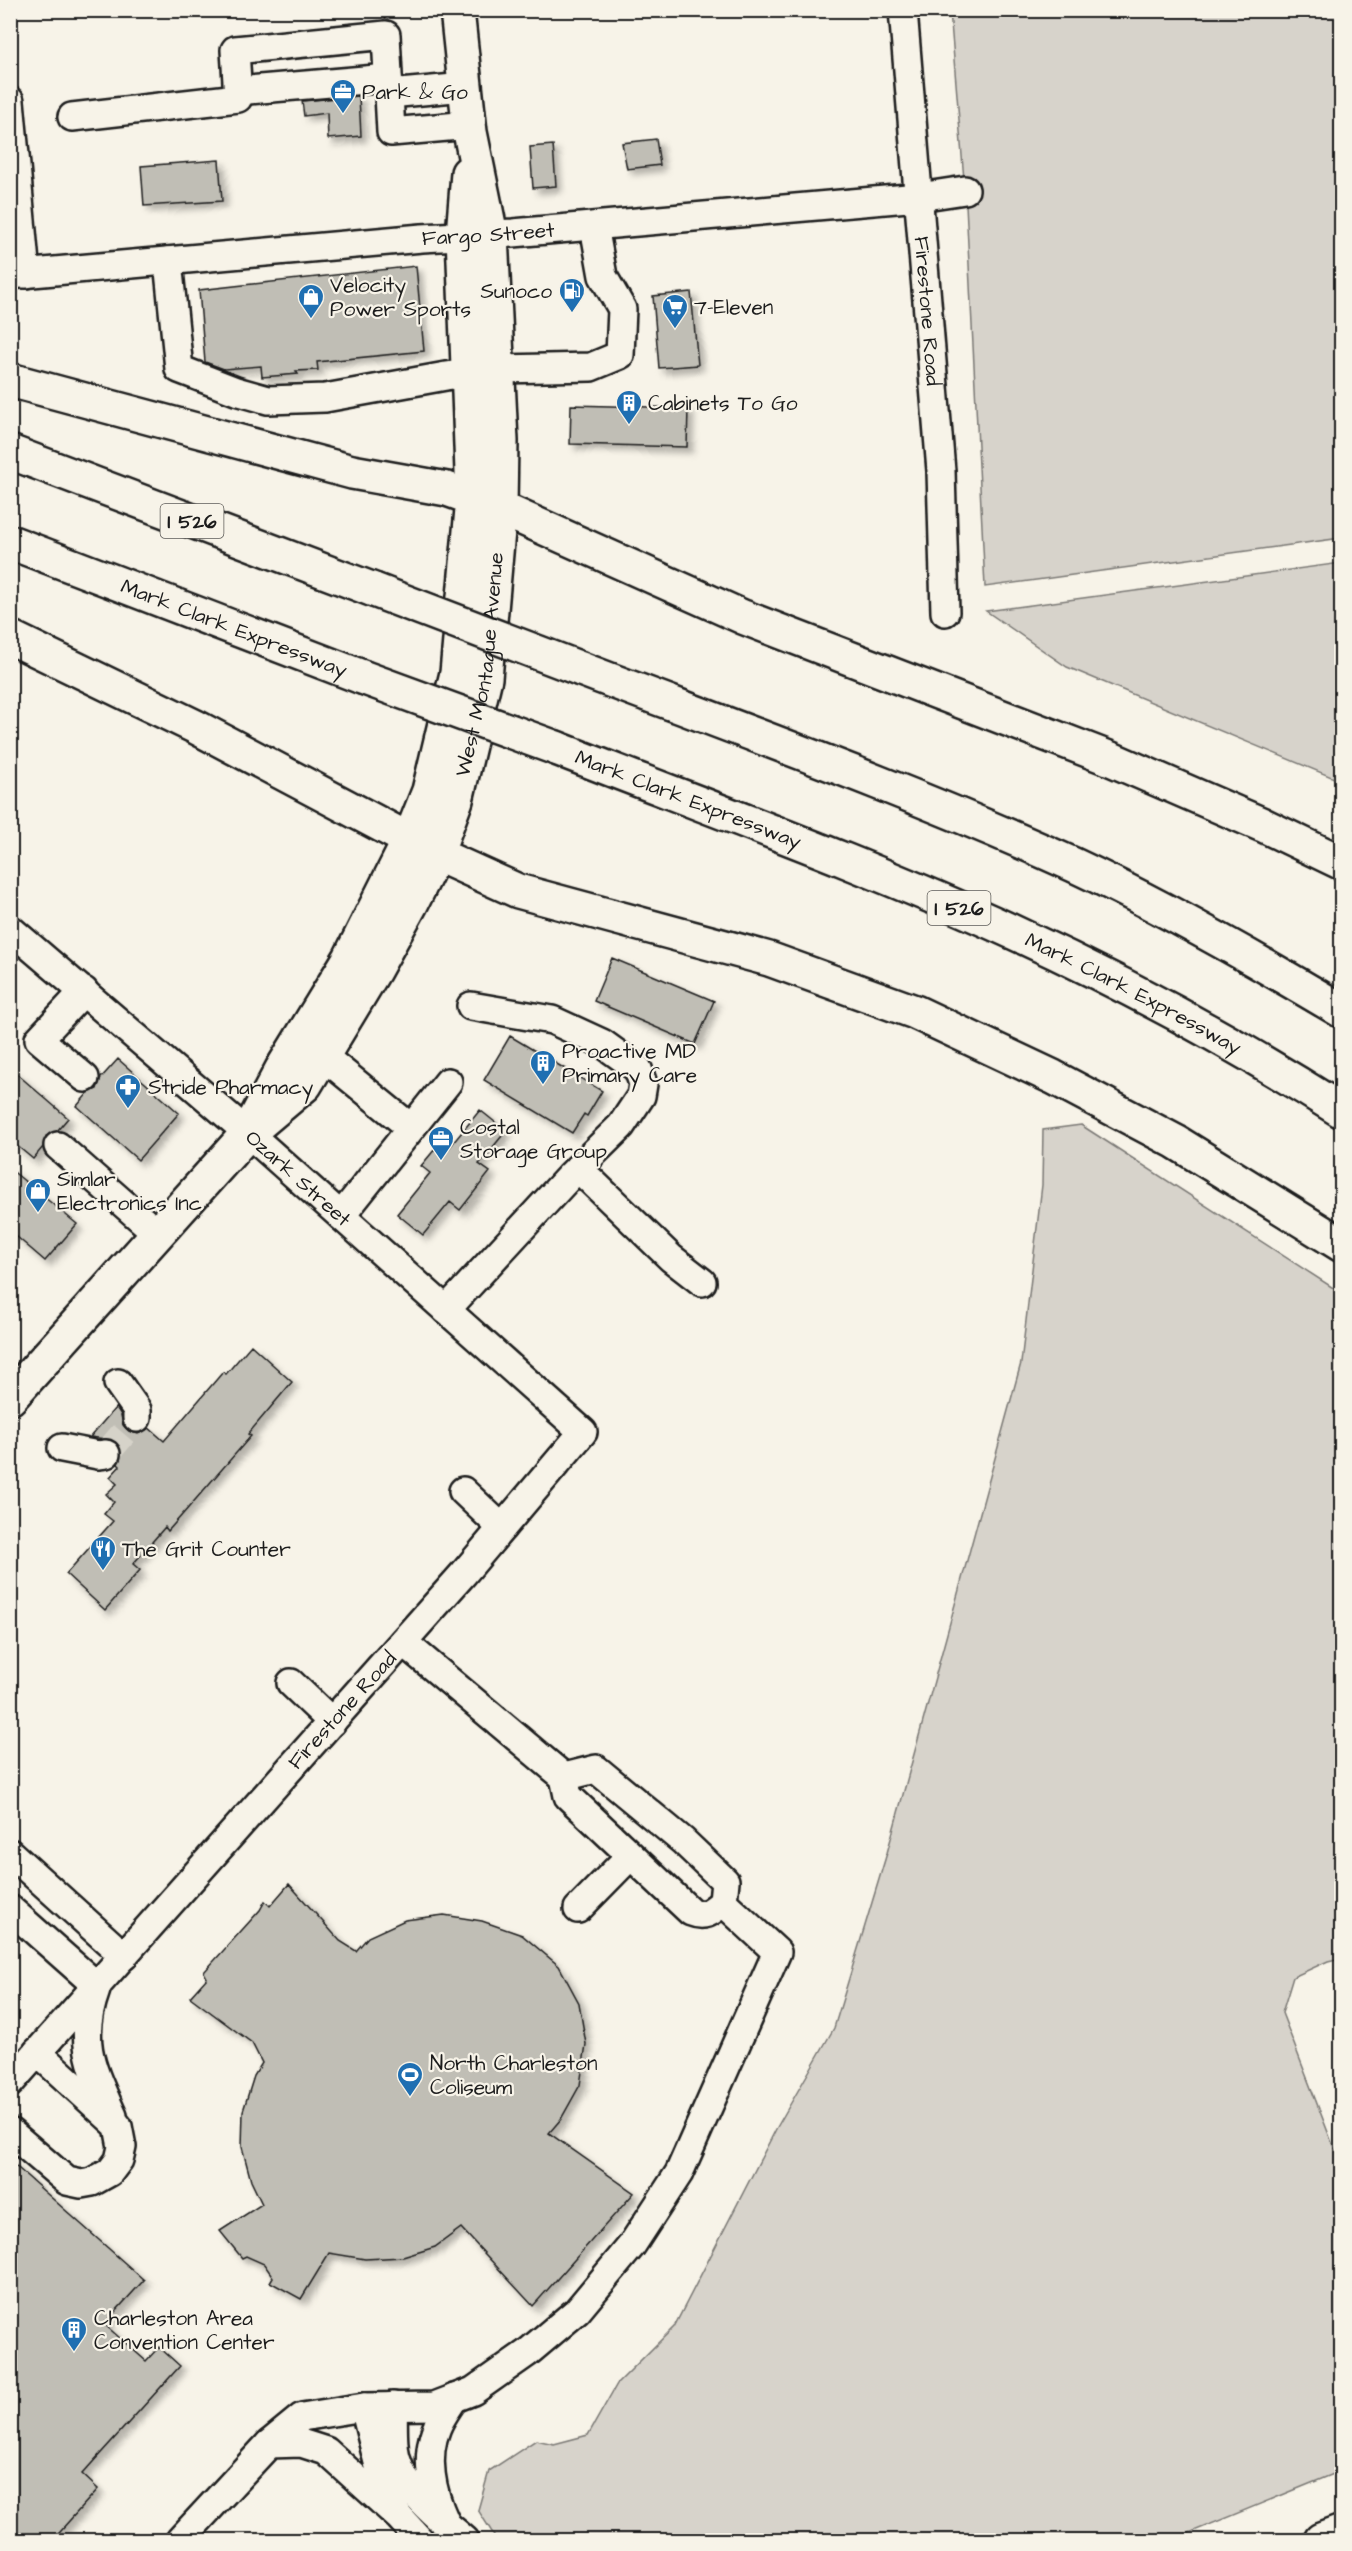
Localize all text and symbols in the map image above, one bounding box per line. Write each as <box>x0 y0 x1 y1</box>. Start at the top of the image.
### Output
office icon: Park & Go <box>328 77 358 115</box>
place label: Park & Go <box>362 78 468 107</box>
street label: Fargo Street <box>421 215 556 253</box>
street label: Firestone Road <box>907 235 948 387</box>
place label: Velocity Power Sports <box>330 271 471 325</box>
fuel station icon: Sunoco <box>557 276 587 314</box>
place label: Sunoco <box>480 277 552 306</box>
shop icon: Velocity Power Sports <box>296 282 326 320</box>
supermarket icon: 7-Eleven <box>660 292 690 330</box>
place label: 7-Eleven <box>694 293 773 322</box>
building icon: Cabinets To Go <box>614 388 644 426</box>
place label: Cabinets To Go <box>648 389 798 418</box>
road number: I 526 <box>160 504 224 538</box>
street label: West Montague Avenue <box>448 551 511 780</box>
street label: Mark Clark Expressway <box>117 572 352 687</box>
street label: Mark Clark Expressway <box>571 743 806 859</box>
road number: I 526 <box>928 891 990 925</box>
street label: Mark Clark Expressway <box>1020 926 1247 1064</box>
place label: Proactive MD Primary Care <box>562 1037 697 1092</box>
building icon: Proactive MD Primary Care <box>528 1048 558 1086</box>
pharmacy icon: Stride Pharmacy <box>113 1072 143 1110</box>
place label: Stride Pharmacy <box>148 1073 314 1104</box>
place label: Costal Storage Group <box>460 1113 607 1168</box>
street label: Ozark Street <box>239 1123 358 1234</box>
office icon: Costal Storage Group <box>426 1124 456 1162</box>
place label: Simlar Electronics Inc <box>57 1165 202 1218</box>
shop icon: Simlar Electronics Inc <box>23 1176 53 1214</box>
restaurant icon: The Grit Counter <box>88 1534 118 1572</box>
place label: The Grit Counter <box>122 1535 291 1564</box>
street label: Firestone Road <box>281 1645 403 1776</box>
place label: North Charleston Coliseum <box>430 2049 597 2102</box>
sports icon: North Charleston Coliseum <box>395 2060 425 2098</box>
place label: Charleston Area Convention Center <box>94 2304 275 2357</box>
building icon: Charleston Area Convention Center <box>59 2315 89 2353</box>

